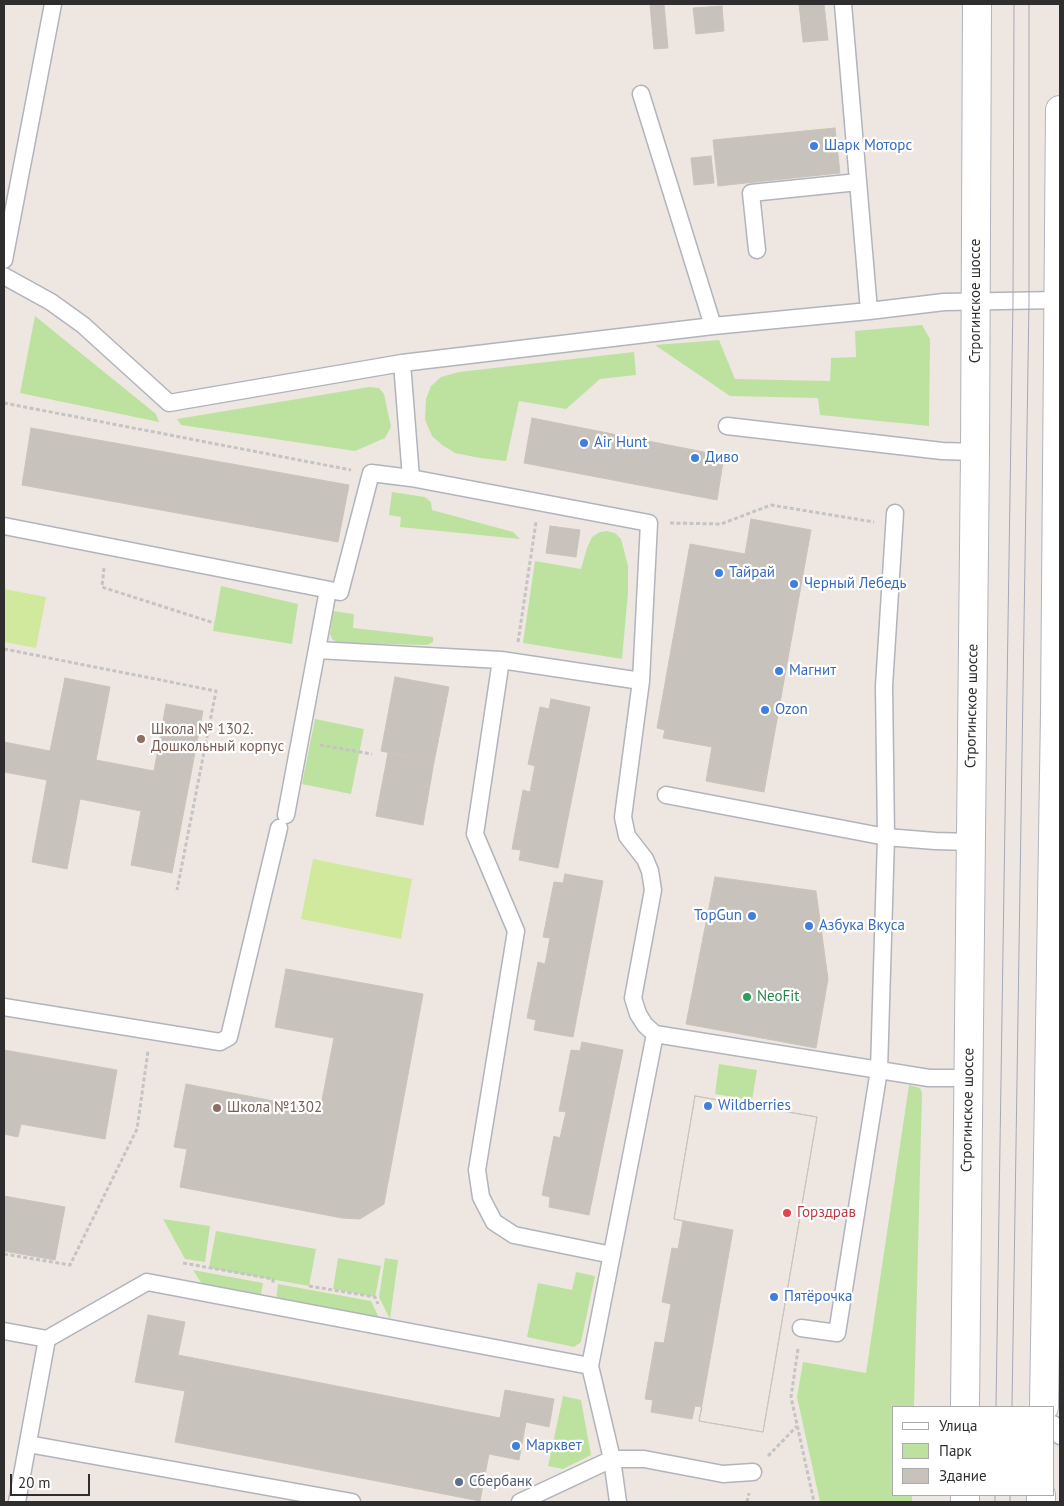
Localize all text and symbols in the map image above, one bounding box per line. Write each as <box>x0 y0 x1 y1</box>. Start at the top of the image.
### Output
place label: Шарк Моторс <box>824 137 912 155</box>
marker: Шарк Моторс <box>808 140 820 152</box>
street label: Строгинское шоссе <box>967 239 985 363</box>
place label: Air Hunt <box>594 434 647 452</box>
marker: Air Hunt <box>578 437 590 449</box>
place label: Диво <box>705 449 739 467</box>
marker: Диво <box>689 452 701 464</box>
place label: Тайрай <box>729 564 775 582</box>
marker: Тайрай <box>713 567 725 579</box>
place label: Черный Лебедь <box>804 575 906 593</box>
marker: Черный Лебедь <box>788 578 800 590</box>
street label: Строгинское шоссе <box>962 644 982 768</box>
place label: Магнит <box>789 662 836 680</box>
marker: Магнит <box>773 665 785 677</box>
place label: Ozon <box>775 701 808 719</box>
marker: Ozon <box>759 704 771 716</box>
place label: Школа № 1302. Дошкольный корпус <box>151 721 284 756</box>
marker: Школа № 1302. Дошкольный корпус <box>135 733 147 745</box>
place label: TopGun <box>694 907 742 925</box>
marker: TopGun <box>746 910 758 922</box>
place label: Азбука Вкуса <box>819 917 905 935</box>
marker: Азбука Вкуса <box>803 920 815 932</box>
place label: NeoFit <box>757 988 799 1006</box>
marker: NeoFit <box>741 991 753 1003</box>
street label: Строгинское шоссе <box>958 1048 978 1172</box>
place label: Wildberries <box>718 1097 791 1115</box>
place label: Школа №1302 <box>227 1099 322 1117</box>
marker: Wildberries <box>702 1100 714 1112</box>
marker: Школа №1302 <box>211 1102 223 1114</box>
place label: Горздрав <box>797 1204 856 1222</box>
marker: Горздрав <box>781 1207 793 1219</box>
place label: Пятёрочка <box>784 1288 852 1306</box>
marker: Пятёрочка <box>768 1291 780 1303</box>
legend <box>892 1406 1054 1496</box>
text: Улица <box>939 1416 977 1435</box>
place label: Марквет <box>526 1437 582 1455</box>
marker: Марквет <box>510 1440 522 1452</box>
text: Парк <box>939 1441 972 1460</box>
scale bar <box>12 1464 92 1496</box>
text: Здание <box>939 1466 987 1485</box>
text: 20 m <box>18 1473 51 1492</box>
place label: Сбербанк <box>469 1473 532 1491</box>
marker: Сбербанк <box>453 1476 465 1488</box>

